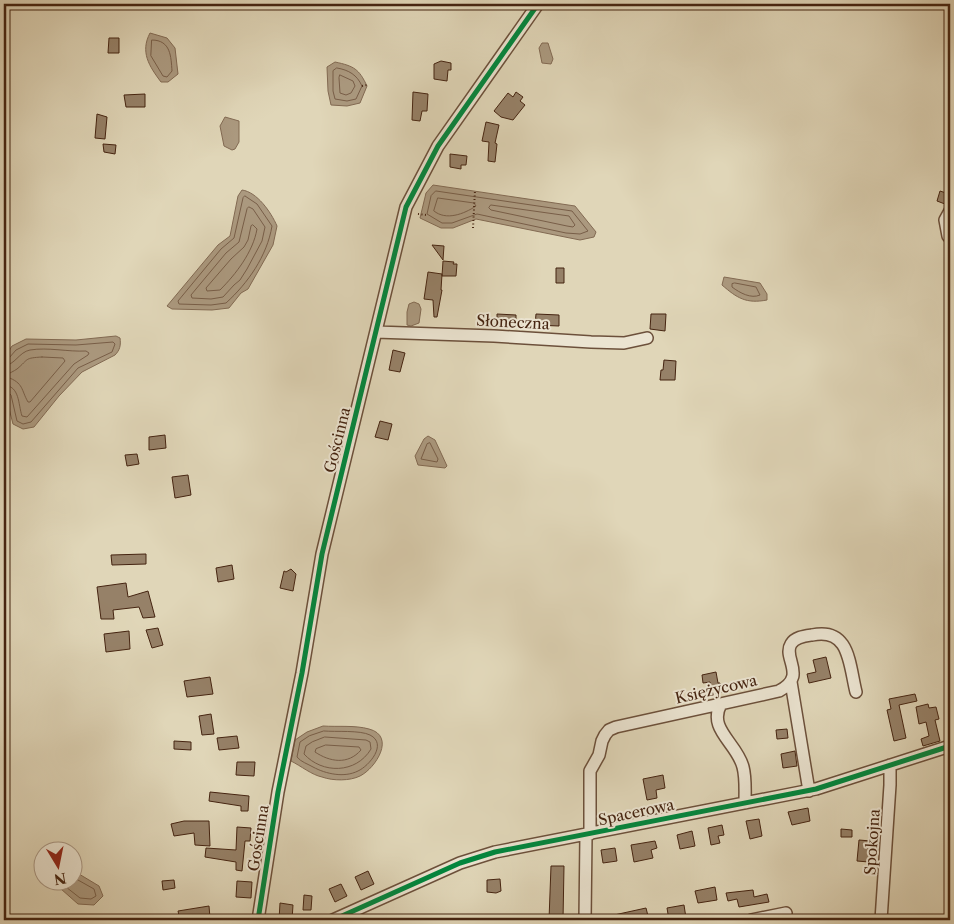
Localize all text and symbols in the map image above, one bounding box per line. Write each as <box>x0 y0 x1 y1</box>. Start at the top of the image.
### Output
street label: Słoneczna <box>476 311 550 333</box>
street label: Gościnna <box>320 405 354 475</box>
street label: Księżycowa <box>673 670 759 708</box>
street label: Spacerowa <box>596 795 676 829</box>
street label: Gościnna <box>243 803 273 873</box>
street label: Spokojna <box>860 808 884 876</box>
north arrow <box>32 842 82 892</box>
text: N <box>53 869 68 889</box>

